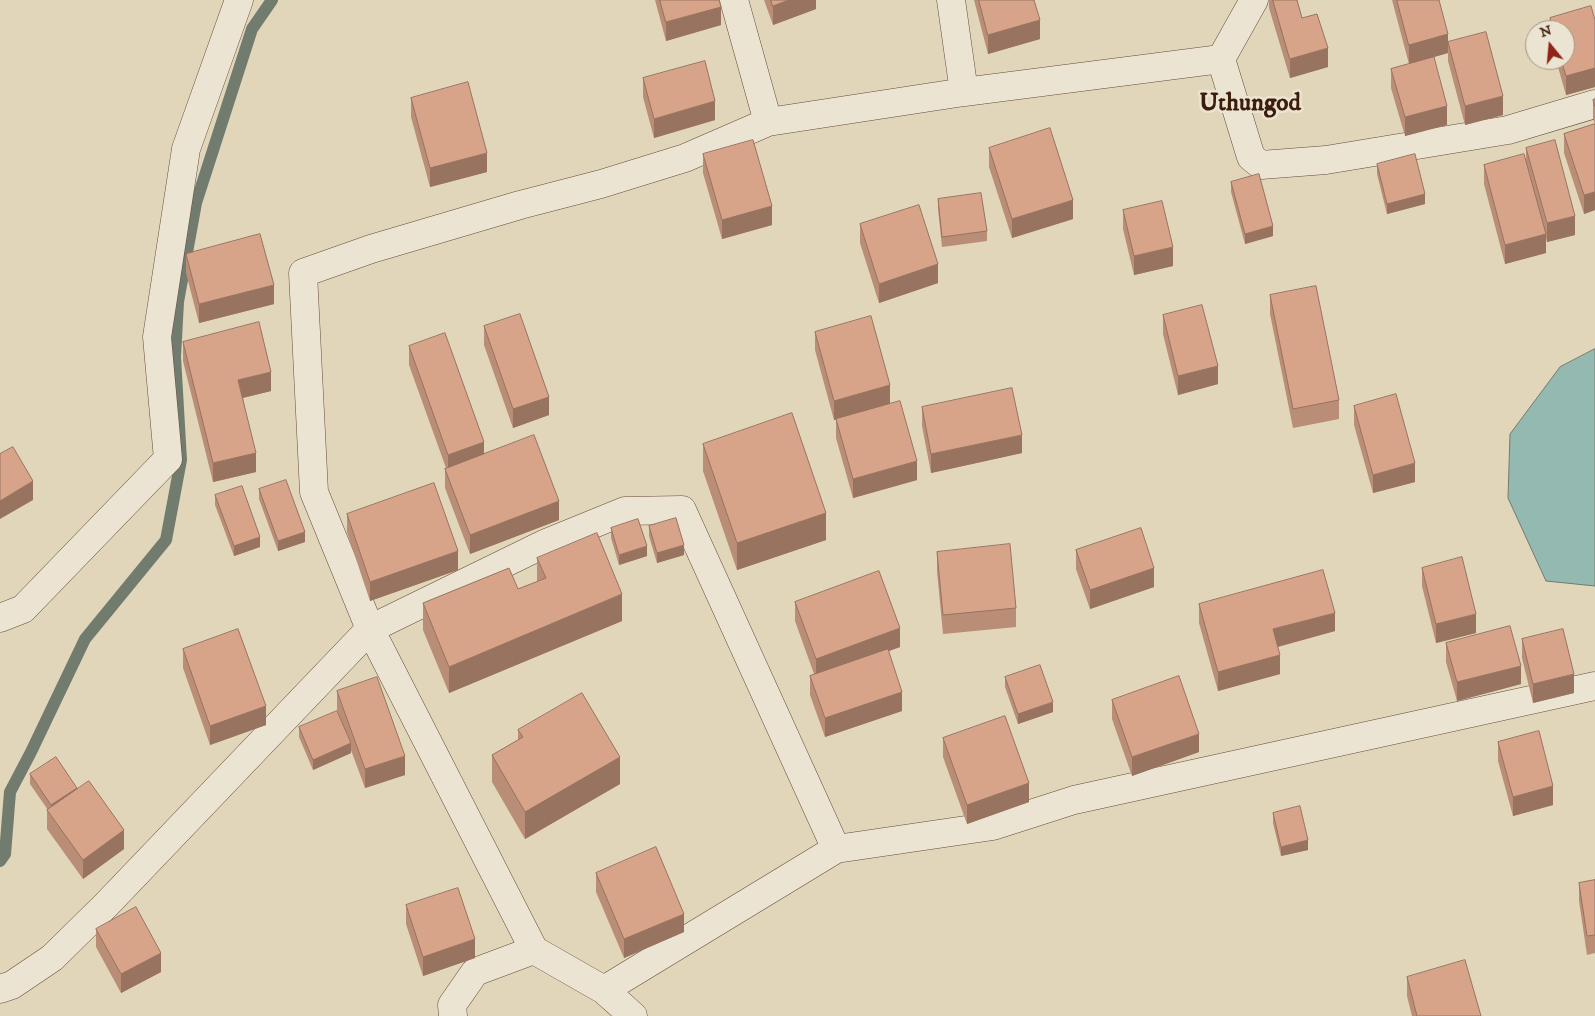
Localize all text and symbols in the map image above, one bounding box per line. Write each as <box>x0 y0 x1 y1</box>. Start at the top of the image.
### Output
north arrow <box>1525 20 1575 70</box>
text: N <box>1538 21 1554 42</box>
district label: Uthungod <box>1199 90 1301 120</box>

